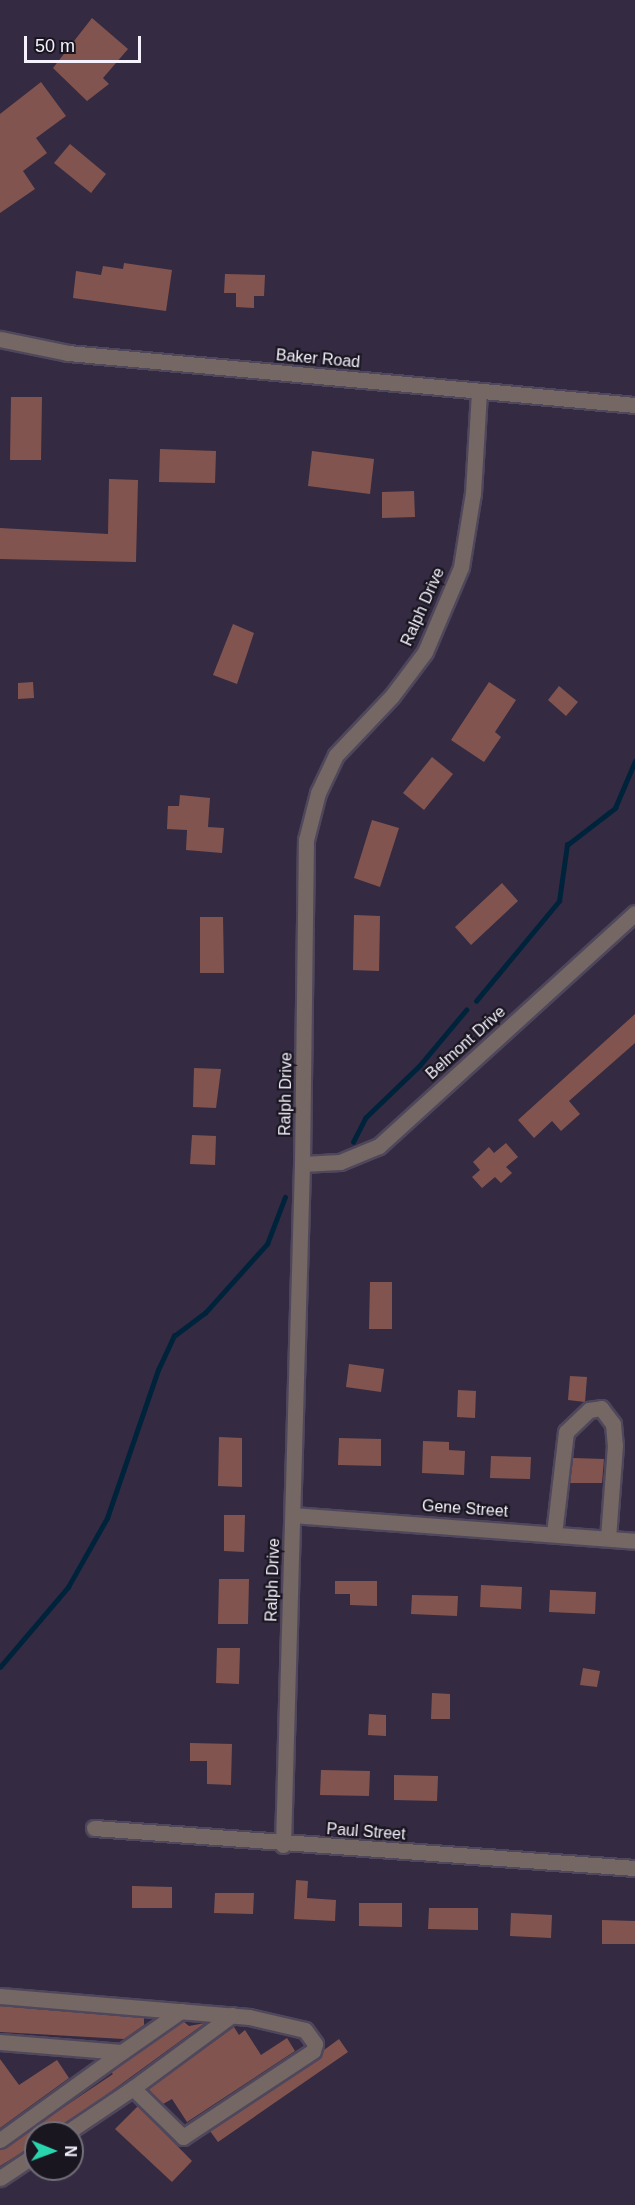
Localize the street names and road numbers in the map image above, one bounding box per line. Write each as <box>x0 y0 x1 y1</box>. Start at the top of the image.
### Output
street label: Baker Road <box>275 346 361 372</box>
street label: Ralph Drive <box>397 565 449 649</box>
street label: Belmont Drive <box>422 1002 510 1084</box>
street label: Ralph Drive <box>276 1052 296 1136</box>
street label: Gene Street <box>421 1496 509 1522</box>
street label: Ralph Drive <box>262 1538 284 1622</box>
street label: Paul Street <box>326 1820 406 1844</box>

